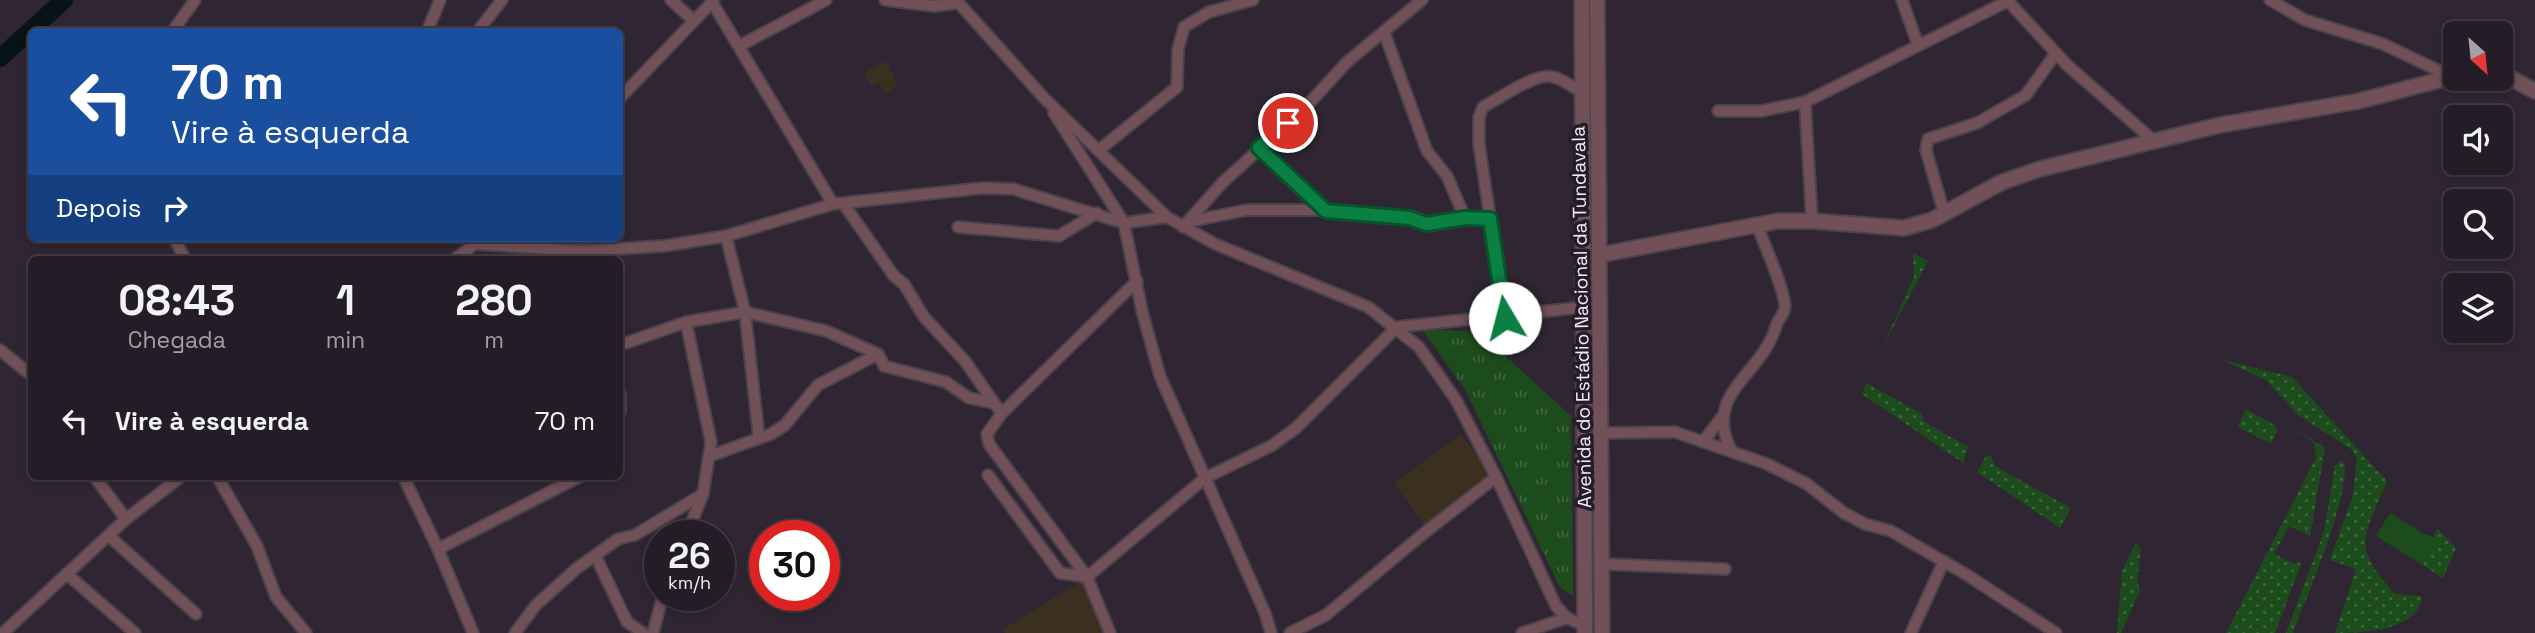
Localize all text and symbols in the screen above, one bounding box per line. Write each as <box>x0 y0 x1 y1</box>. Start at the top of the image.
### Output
north arrow <box>2443 21 2513 91</box>
map controls <box>2443 21 2513 343</box>
text: 70 m <box>171 51 284 113</box>
icon: left <box>56 56 147 147</box>
pin <box>1258 93 1318 153</box>
icon: arrive <box>1269 104 1307 142</box>
button: sound <box>2443 105 2513 175</box>
text: Vire à esquerda <box>171 112 409 152</box>
street label: Avenida do Estádio Nacional da Tundavala <box>1566 126 1597 508</box>
icon: right <box>156 189 194 227</box>
button: search <box>2443 189 2513 259</box>
text: Depois <box>56 191 142 225</box>
button: layers <box>2443 273 2513 343</box>
text: 08:43 <box>118 274 235 327</box>
text: 1 <box>336 274 355 327</box>
text: 280 <box>455 274 533 327</box>
position arrow <box>1468 281 1542 355</box>
text: Chegada <box>128 325 226 355</box>
text: min <box>326 325 365 355</box>
text: m <box>484 325 504 355</box>
icon: left <box>56 402 94 440</box>
text: Vire à esquerda <box>115 404 309 438</box>
text: 70 m <box>535 404 595 438</box>
speed limit sign: 30 <box>749 520 840 611</box>
text: 26 <box>668 534 711 578</box>
text: km/h <box>668 571 711 594</box>

